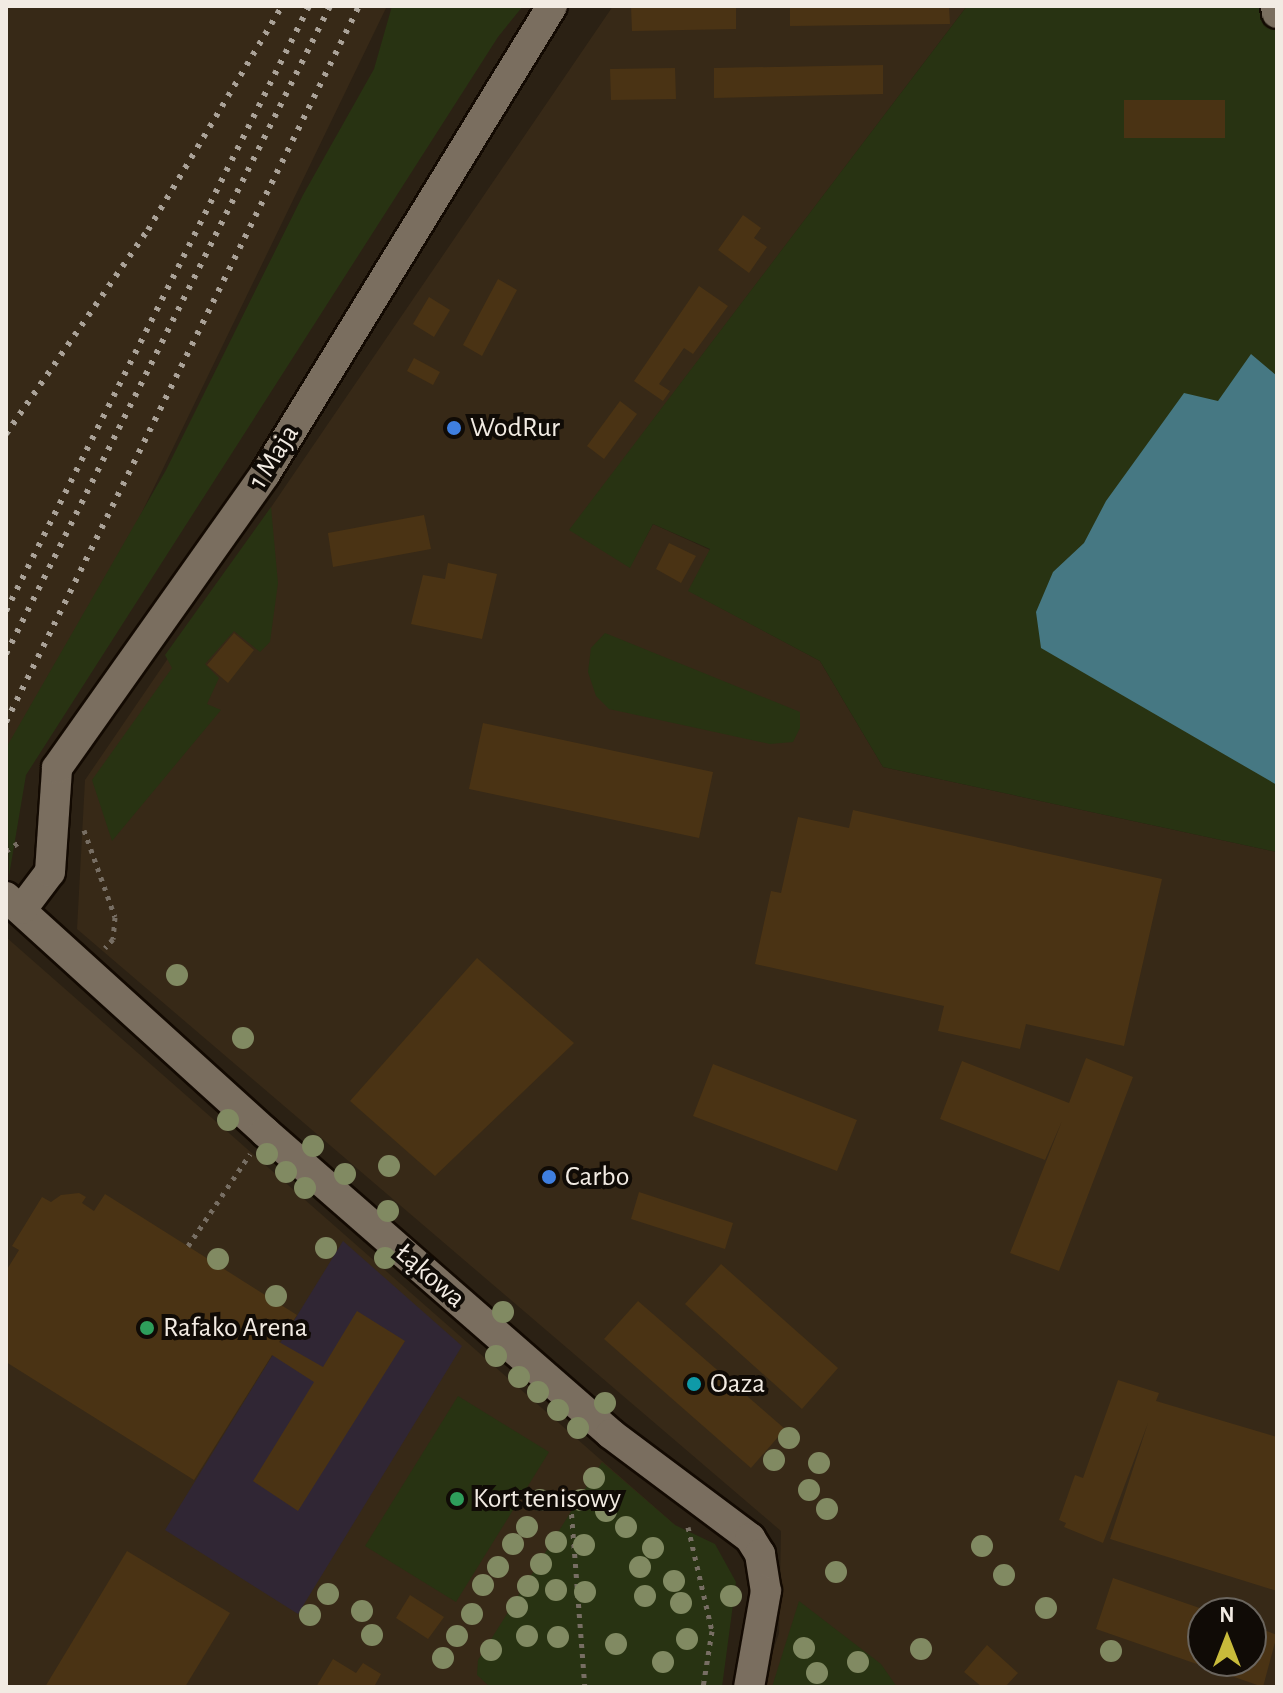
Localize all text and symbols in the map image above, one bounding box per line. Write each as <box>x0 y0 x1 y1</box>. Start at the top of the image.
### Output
place label: WodRur <box>470 411 560 445</box>
street label: 1 Maja <box>241 419 307 495</box>
marker: WodRur <box>445 419 463 437</box>
place label: Carbo <box>565 1160 629 1194</box>
marker: Carbo <box>540 1168 558 1186</box>
street label: Łąkowa <box>388 1236 472 1316</box>
place label: Rafako Arena <box>163 1311 308 1345</box>
marker: Rafako Arena <box>138 1319 156 1337</box>
place label: Oaza <box>710 1367 765 1401</box>
marker: Oaza <box>685 1375 703 1393</box>
place label: Kort tenisowy <box>473 1482 621 1516</box>
marker: Kort tenisowy <box>448 1490 466 1508</box>
north arrow <box>1187 1597 1267 1677</box>
text: N <box>1219 1604 1235 1626</box>

